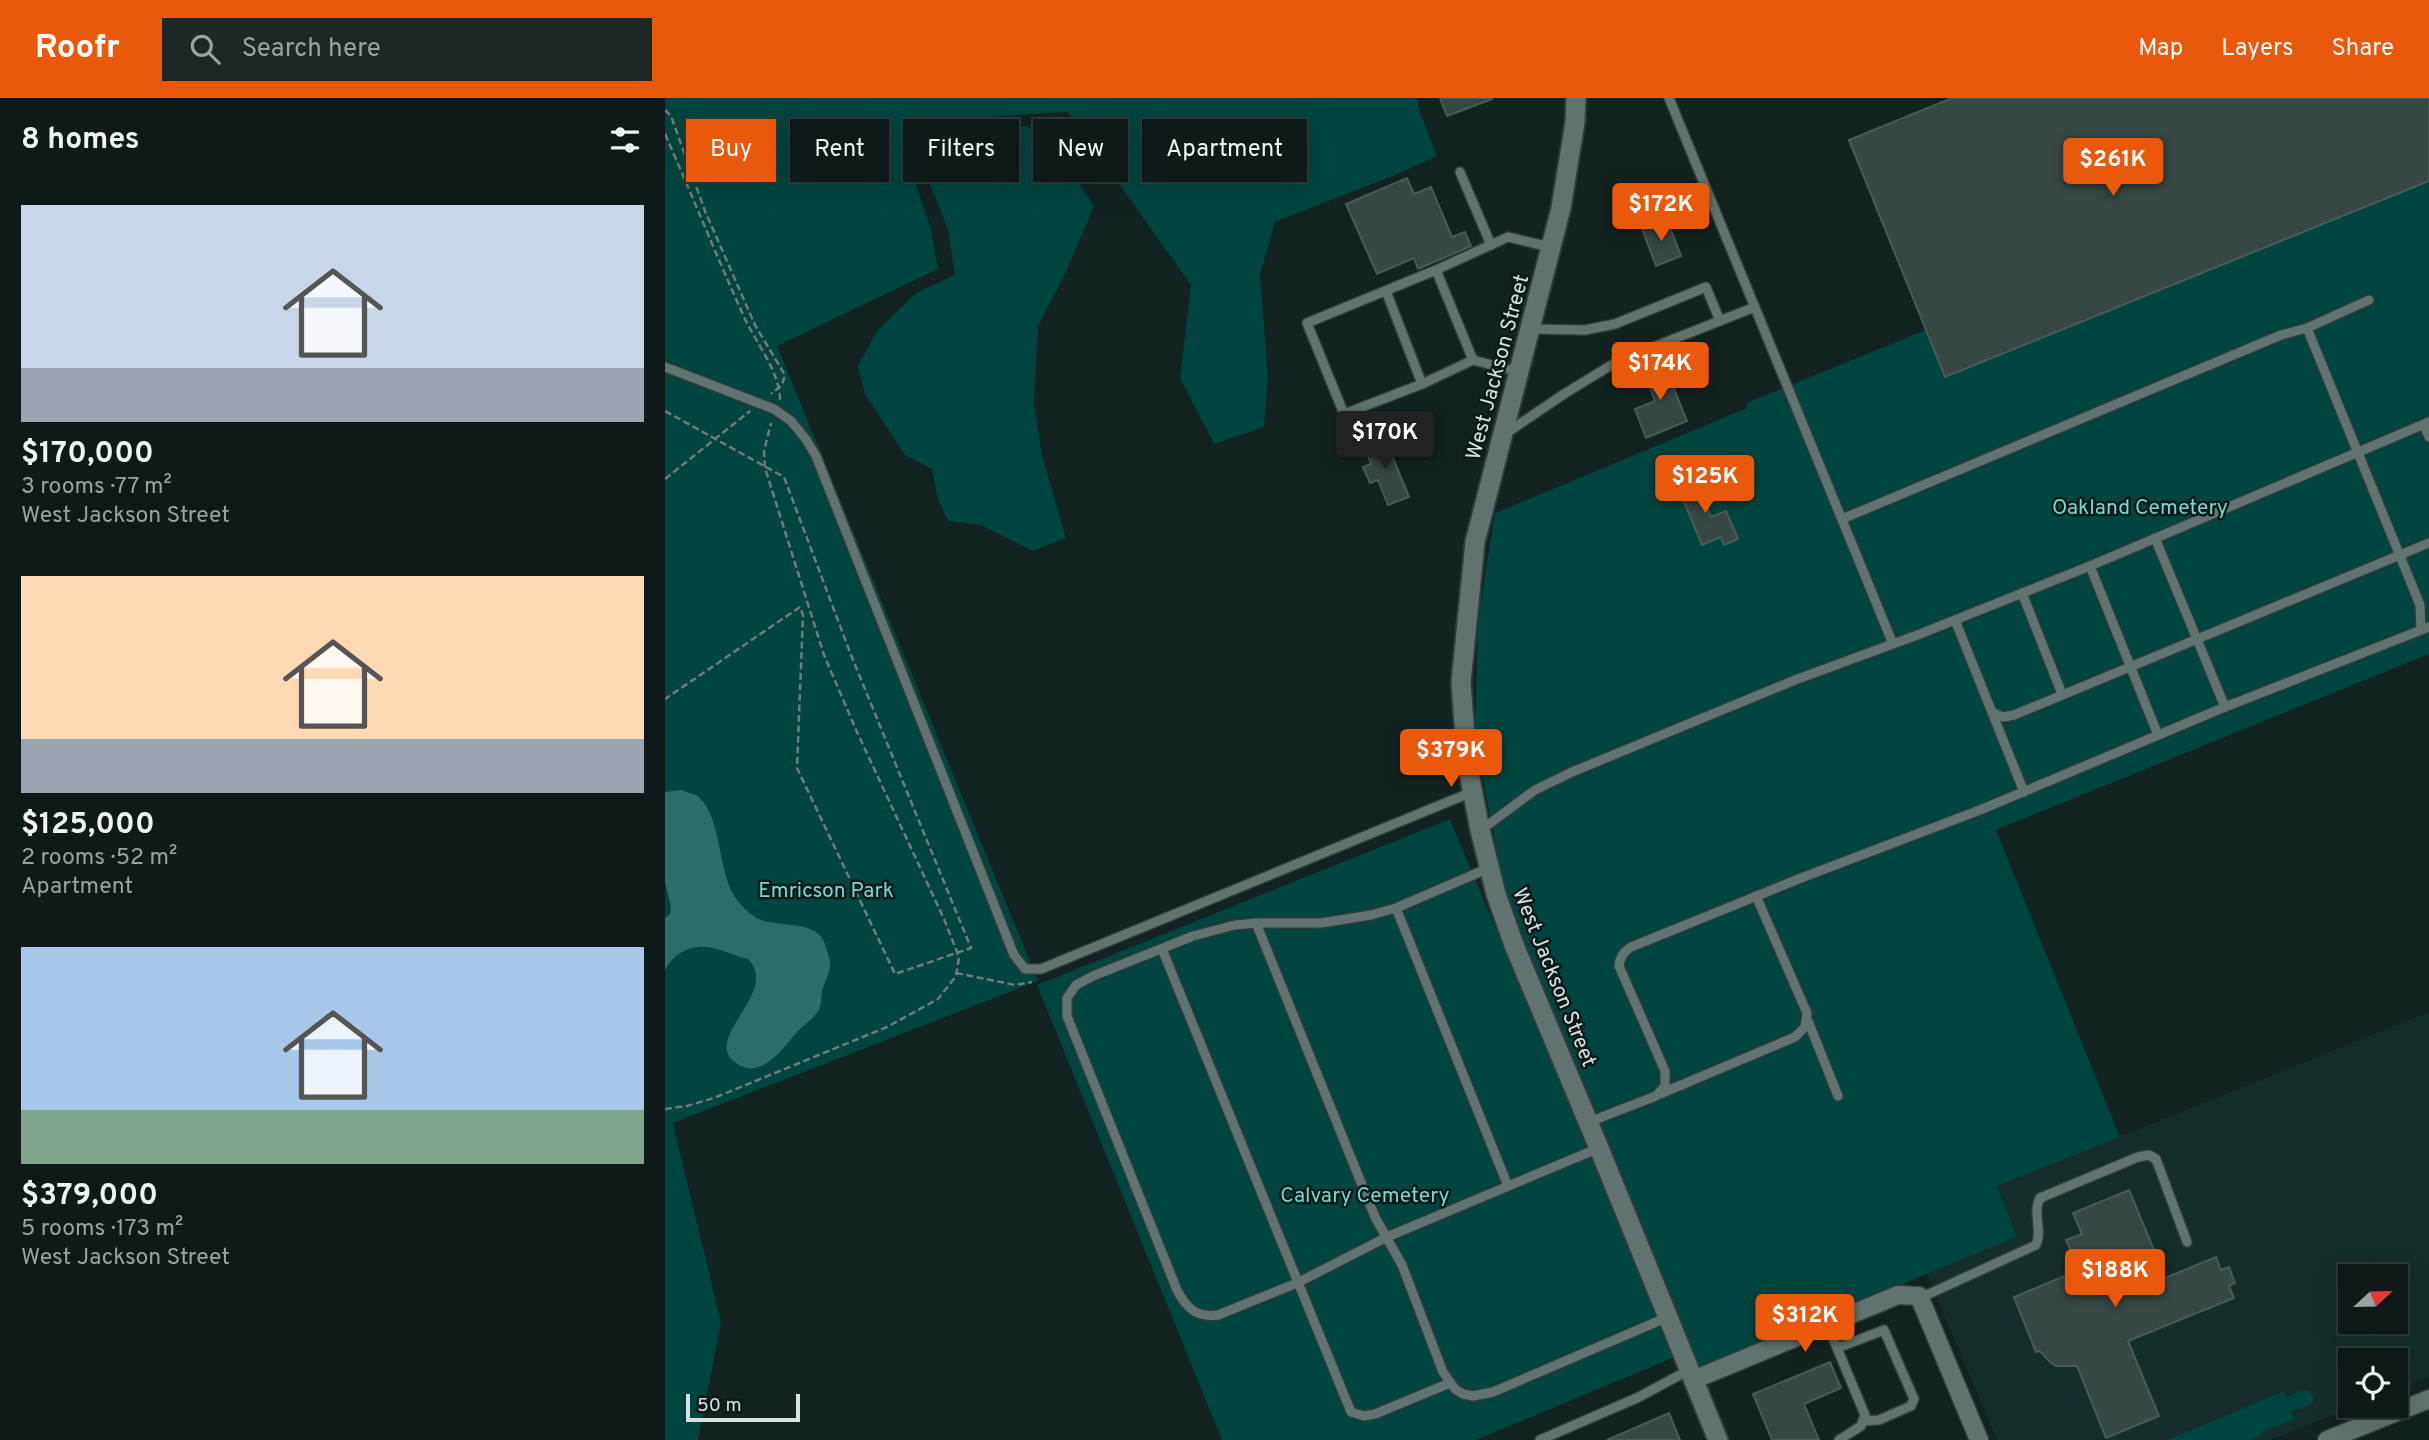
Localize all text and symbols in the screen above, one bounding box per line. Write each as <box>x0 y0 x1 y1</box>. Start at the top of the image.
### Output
search box <box>162 18 652 81</box>
text: Roofr <box>35 28 120 70</box>
icon: search <box>186 30 224 68</box>
text: Search here <box>242 33 381 66</box>
text: Map <box>2138 34 2183 64</box>
text: Layers <box>2221 34 2293 64</box>
text: Share <box>2331 34 2394 64</box>
chip: Buy <box>686 119 776 182</box>
chip: Rent <box>790 119 889 182</box>
chip: Filters <box>903 119 1019 182</box>
chip: New <box>1033 119 1128 182</box>
chip: Apartment <box>1142 119 1307 182</box>
icon: filters <box>606 121 644 159</box>
text: 8 homes <box>21 122 140 159</box>
pin: $261K <box>2064 139 2162 198</box>
text: $261K <box>2079 146 2147 175</box>
pin: $172K <box>1612 184 1710 243</box>
text: $172K <box>1628 191 1694 220</box>
icon: home <box>270 250 396 376</box>
street label: West Jackson Street <box>1461 272 1536 463</box>
pin: $174K <box>1611 342 1709 402</box>
text: $174K <box>1628 350 1692 379</box>
pin: $170K <box>1336 412 1434 471</box>
text: $170K <box>1352 419 1418 448</box>
text: $170,000 <box>21 436 154 473</box>
pin: $125K <box>1656 456 1754 515</box>
text: $125K <box>1671 463 1739 492</box>
text: 3 rooms · 77 m² <box>21 473 172 502</box>
park label: Oakland Cemetery <box>2052 495 2228 522</box>
text: West Jackson Street <box>21 502 230 531</box>
icon: home <box>270 621 396 747</box>
pin: $379K <box>1402 730 1500 789</box>
text: $379K <box>1416 737 1486 766</box>
text: $125,000 <box>21 807 155 844</box>
text: 2 rooms · 52 m² <box>21 844 177 873</box>
text: Apartment <box>21 873 133 902</box>
park label: Emricson Park <box>758 878 894 905</box>
street label: West Jackson Street <box>1505 884 1602 1071</box>
icon: home <box>270 992 396 1118</box>
text: $379,000 <box>21 1178 158 1215</box>
park label: Calvary Cemetery <box>1280 1183 1450 1210</box>
text: 5 rooms · 173 m² <box>21 1215 183 1244</box>
text: West Jackson Street <box>21 1244 230 1273</box>
pin: $188K <box>2066 1250 2164 1309</box>
text: $188K <box>2081 1257 2149 1286</box>
north arrow <box>2338 1264 2408 1334</box>
map controls <box>2338 1264 2408 1418</box>
pin: $312K <box>1756 1294 1854 1354</box>
text: $312K <box>1771 1302 1839 1331</box>
button: locate <box>2338 1348 2408 1418</box>
scale bar <box>686 1391 800 1423</box>
text: 50 m <box>697 1394 742 1418</box>

